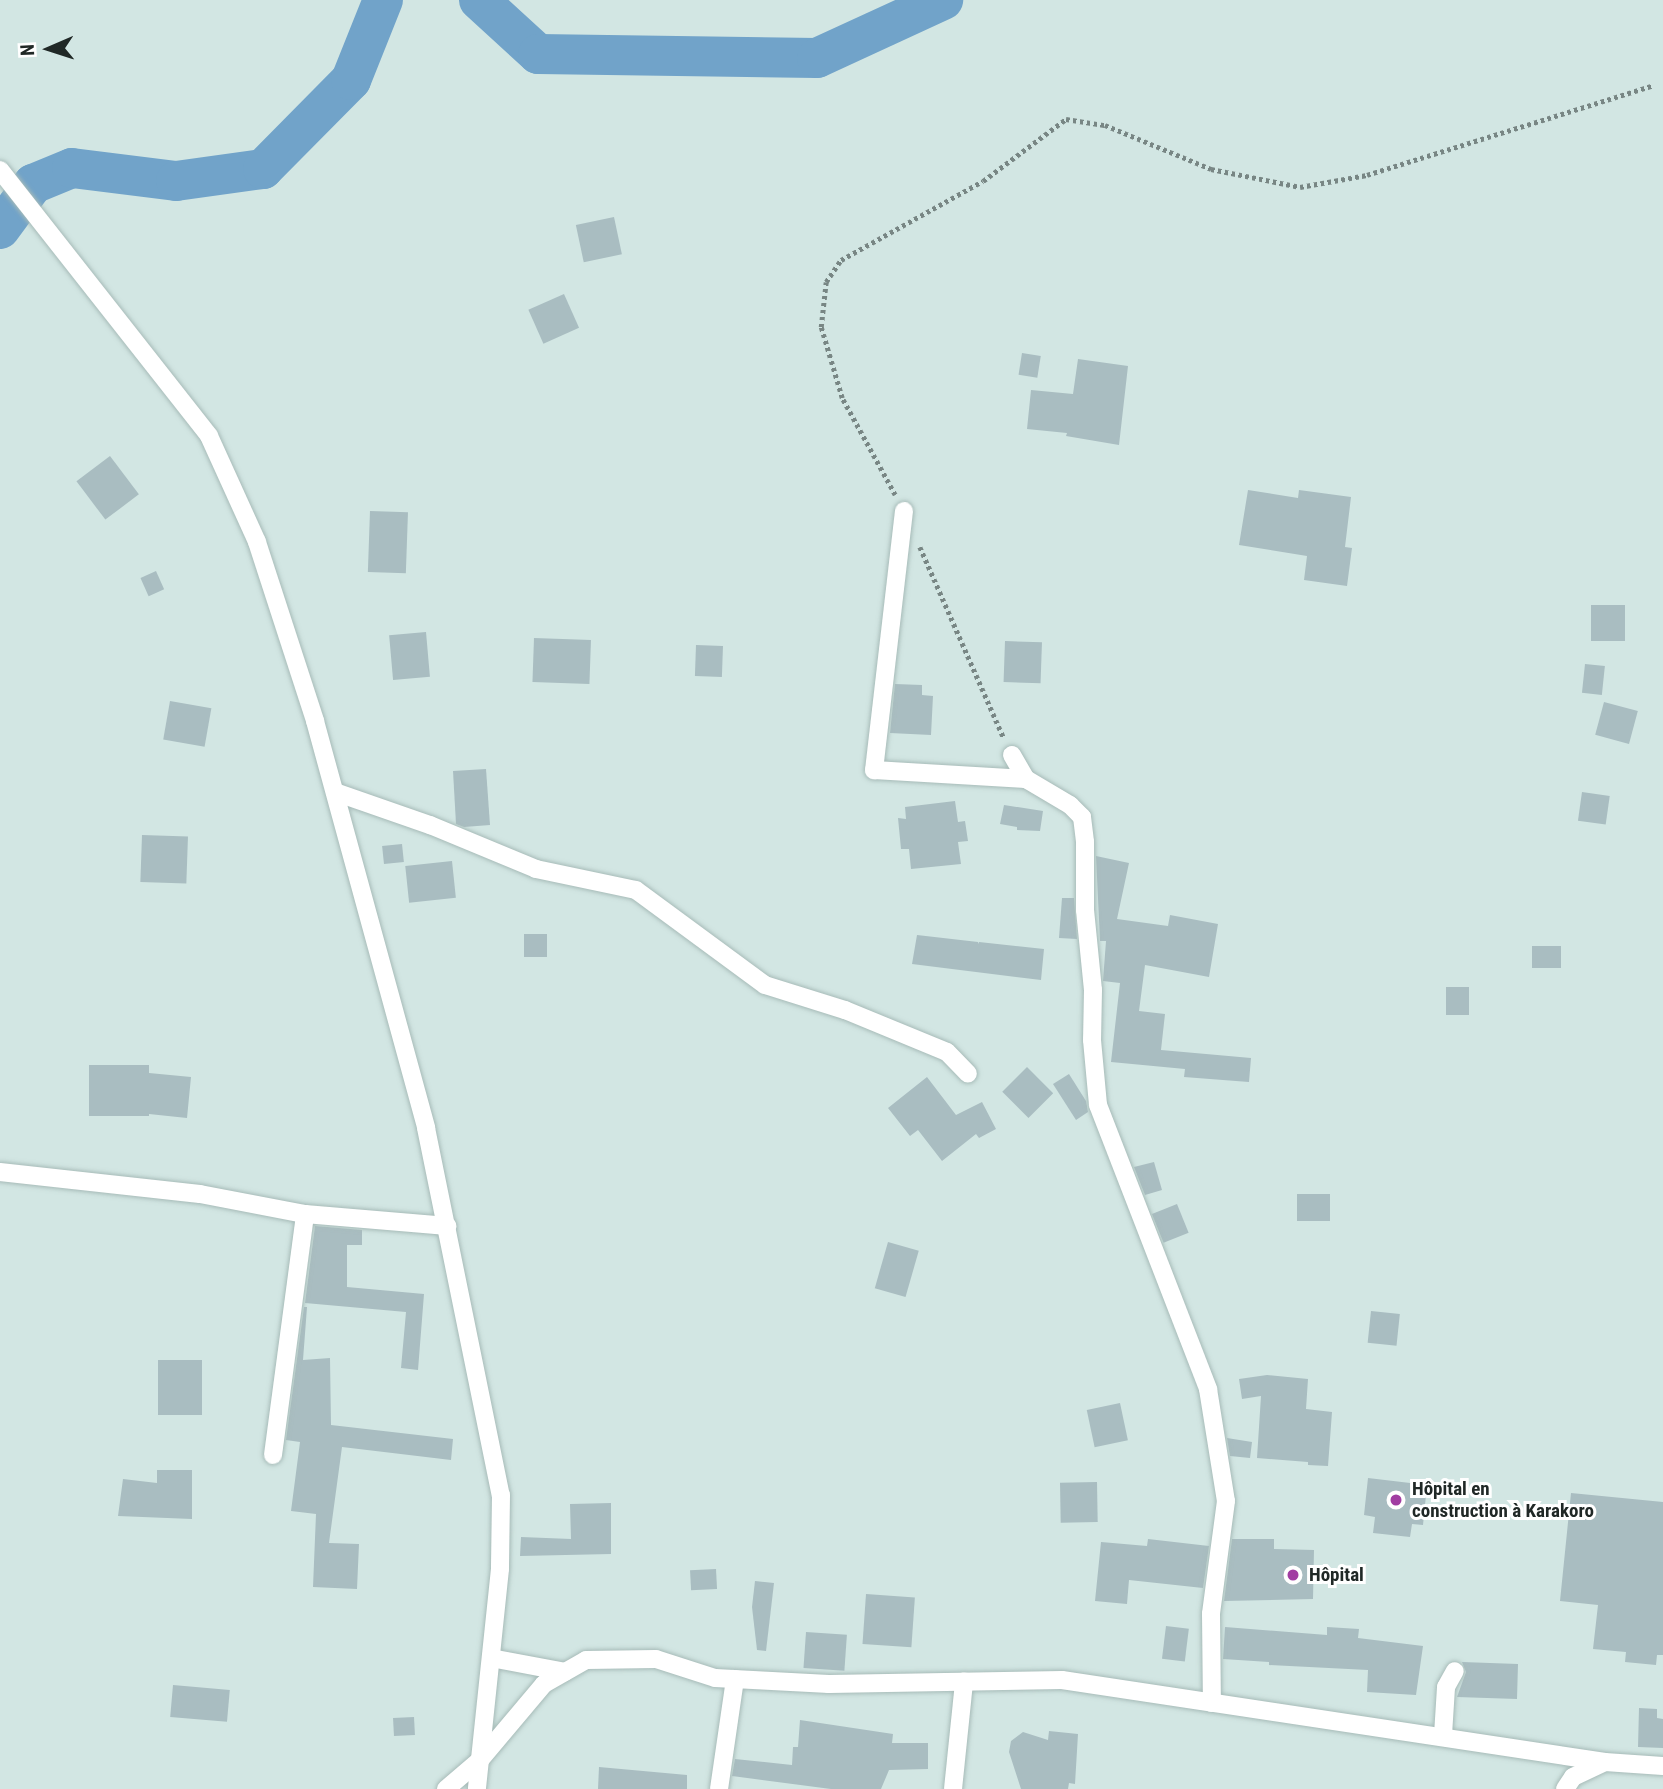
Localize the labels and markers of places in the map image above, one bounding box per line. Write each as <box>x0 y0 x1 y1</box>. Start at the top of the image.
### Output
place label: Hôpital en construction à Karakoro <box>1412 1478 1594 1522</box>
marker: Hôpital en construction à Karakoro <box>1386 1490 1406 1510</box>
place label: Hôpital <box>1309 1564 1364 1586</box>
marker: Hôpital <box>1283 1565 1303 1585</box>

